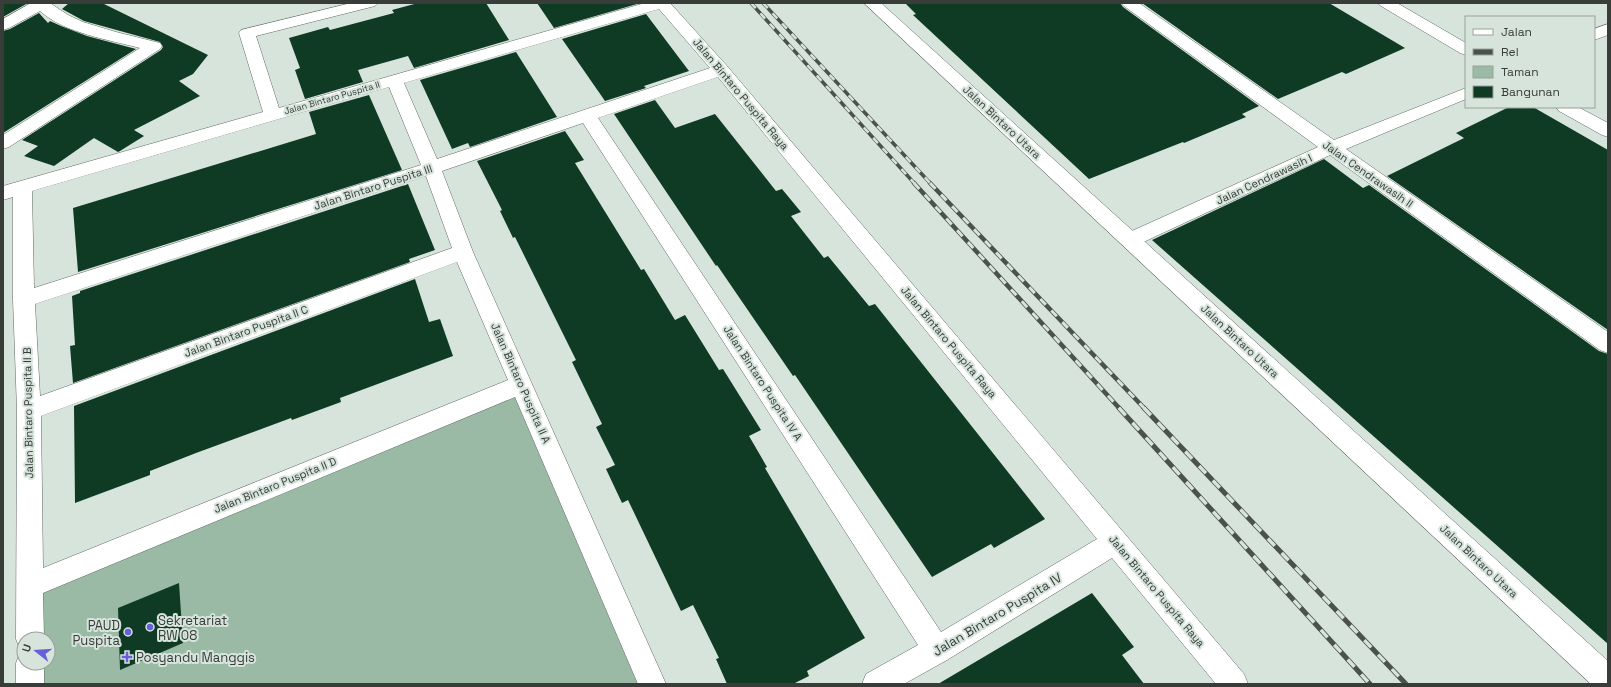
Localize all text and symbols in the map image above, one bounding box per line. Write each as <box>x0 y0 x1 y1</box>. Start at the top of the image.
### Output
legend <box>1465 16 1595 108</box>
text: Jalan <box>1501 24 1532 40</box>
street label: Jalan Bintaro Puspita Raya <box>690 35 792 153</box>
text: Rel <box>1501 44 1519 60</box>
text: Taman <box>1501 64 1538 80</box>
street label: Jalan Bintaro Puspita II <box>283 79 381 117</box>
street label: Jalan Bintaro Utara <box>960 82 1044 162</box>
text: Bangunan <box>1501 84 1560 100</box>
street label: Jalan Cendrawasih II <box>1320 138 1416 210</box>
street label: Jalan Cendrawasih I <box>1214 151 1314 207</box>
street label: Jalan Bintaro Puspita III <box>312 161 434 213</box>
street label: Jalan Bintaro Puspita Raya <box>898 283 1000 401</box>
street label: Jalan Bintaro Utara <box>1198 301 1282 381</box>
street label: Jalan Bintaro Puspita II C <box>182 302 310 360</box>
street label: Jalan Bintaro Puspita II A <box>488 320 554 446</box>
street label: Jalan Bintaro Puspita IV A <box>720 323 806 443</box>
street label: Jalan Bintaro Puspita II B <box>20 347 36 479</box>
street label: Jalan Bintaro Puspita II D <box>212 454 338 516</box>
street label: Jalan Bintaro Utara <box>1437 521 1521 601</box>
street label: Jalan Bintaro Puspita Raya <box>1106 532 1208 650</box>
street label: Jalan Bintaro Puspita IV <box>929 569 1065 660</box>
place label: Sekretariat RW 08 <box>158 612 227 644</box>
place label: PAUD Puspita <box>72 617 121 649</box>
marker: Sekretariat RW 08 <box>145 622 155 632</box>
marker: PAUD Puspita <box>123 627 133 637</box>
north arrow <box>16 631 56 671</box>
text: U <box>19 642 34 654</box>
place label: Posyandu Manggis <box>136 649 255 666</box>
marker: Posyandu Manggis <box>121 651 133 663</box>

